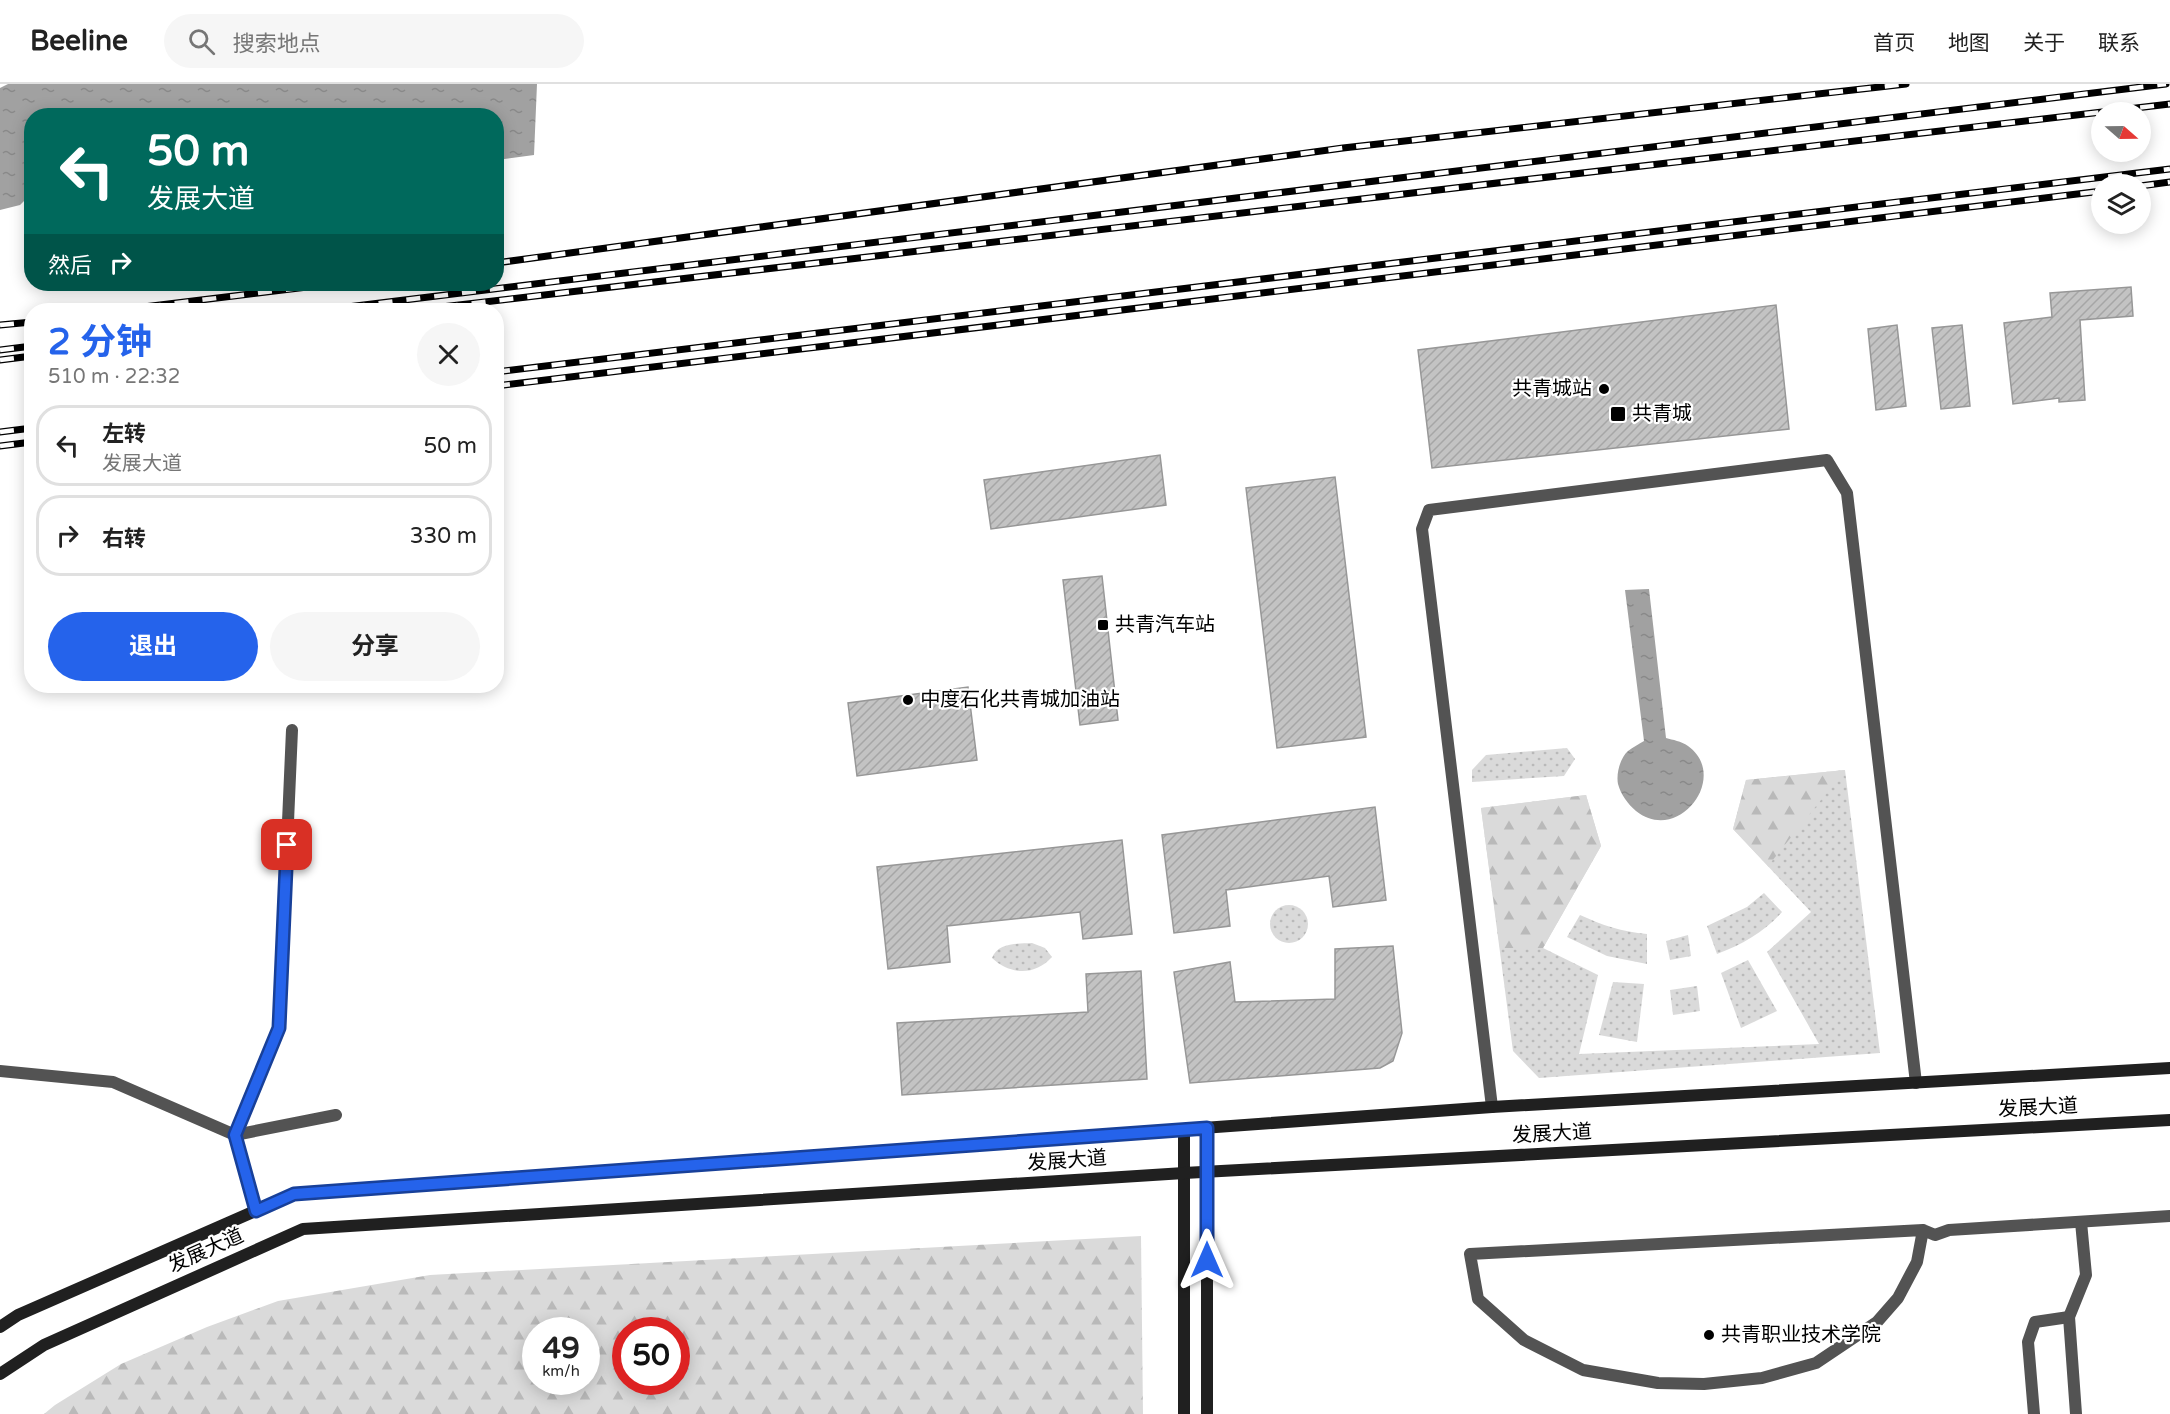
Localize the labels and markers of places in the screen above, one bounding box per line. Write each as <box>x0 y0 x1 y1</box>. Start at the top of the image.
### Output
place label: 共青城站 <box>1512 377 1592 401</box>
marker: 共青城站 <box>1597 382 1611 396</box>
place label: 共青城 <box>1632 402 1692 426</box>
marker: 共青城 <box>1609 405 1627 423</box>
place label: 共青汽车站 <box>1115 613 1215 637</box>
marker: 共青汽车站 <box>1096 618 1110 632</box>
place label: 中度石化共青城加油站 <box>920 688 1120 712</box>
marker: 中度石化共青城加油站 <box>901 693 915 707</box>
pin <box>261 819 312 870</box>
place label: 共青职业技术学院 <box>1721 1323 1881 1347</box>
marker: 共青职业技术学院 <box>1702 1328 1716 1342</box>

